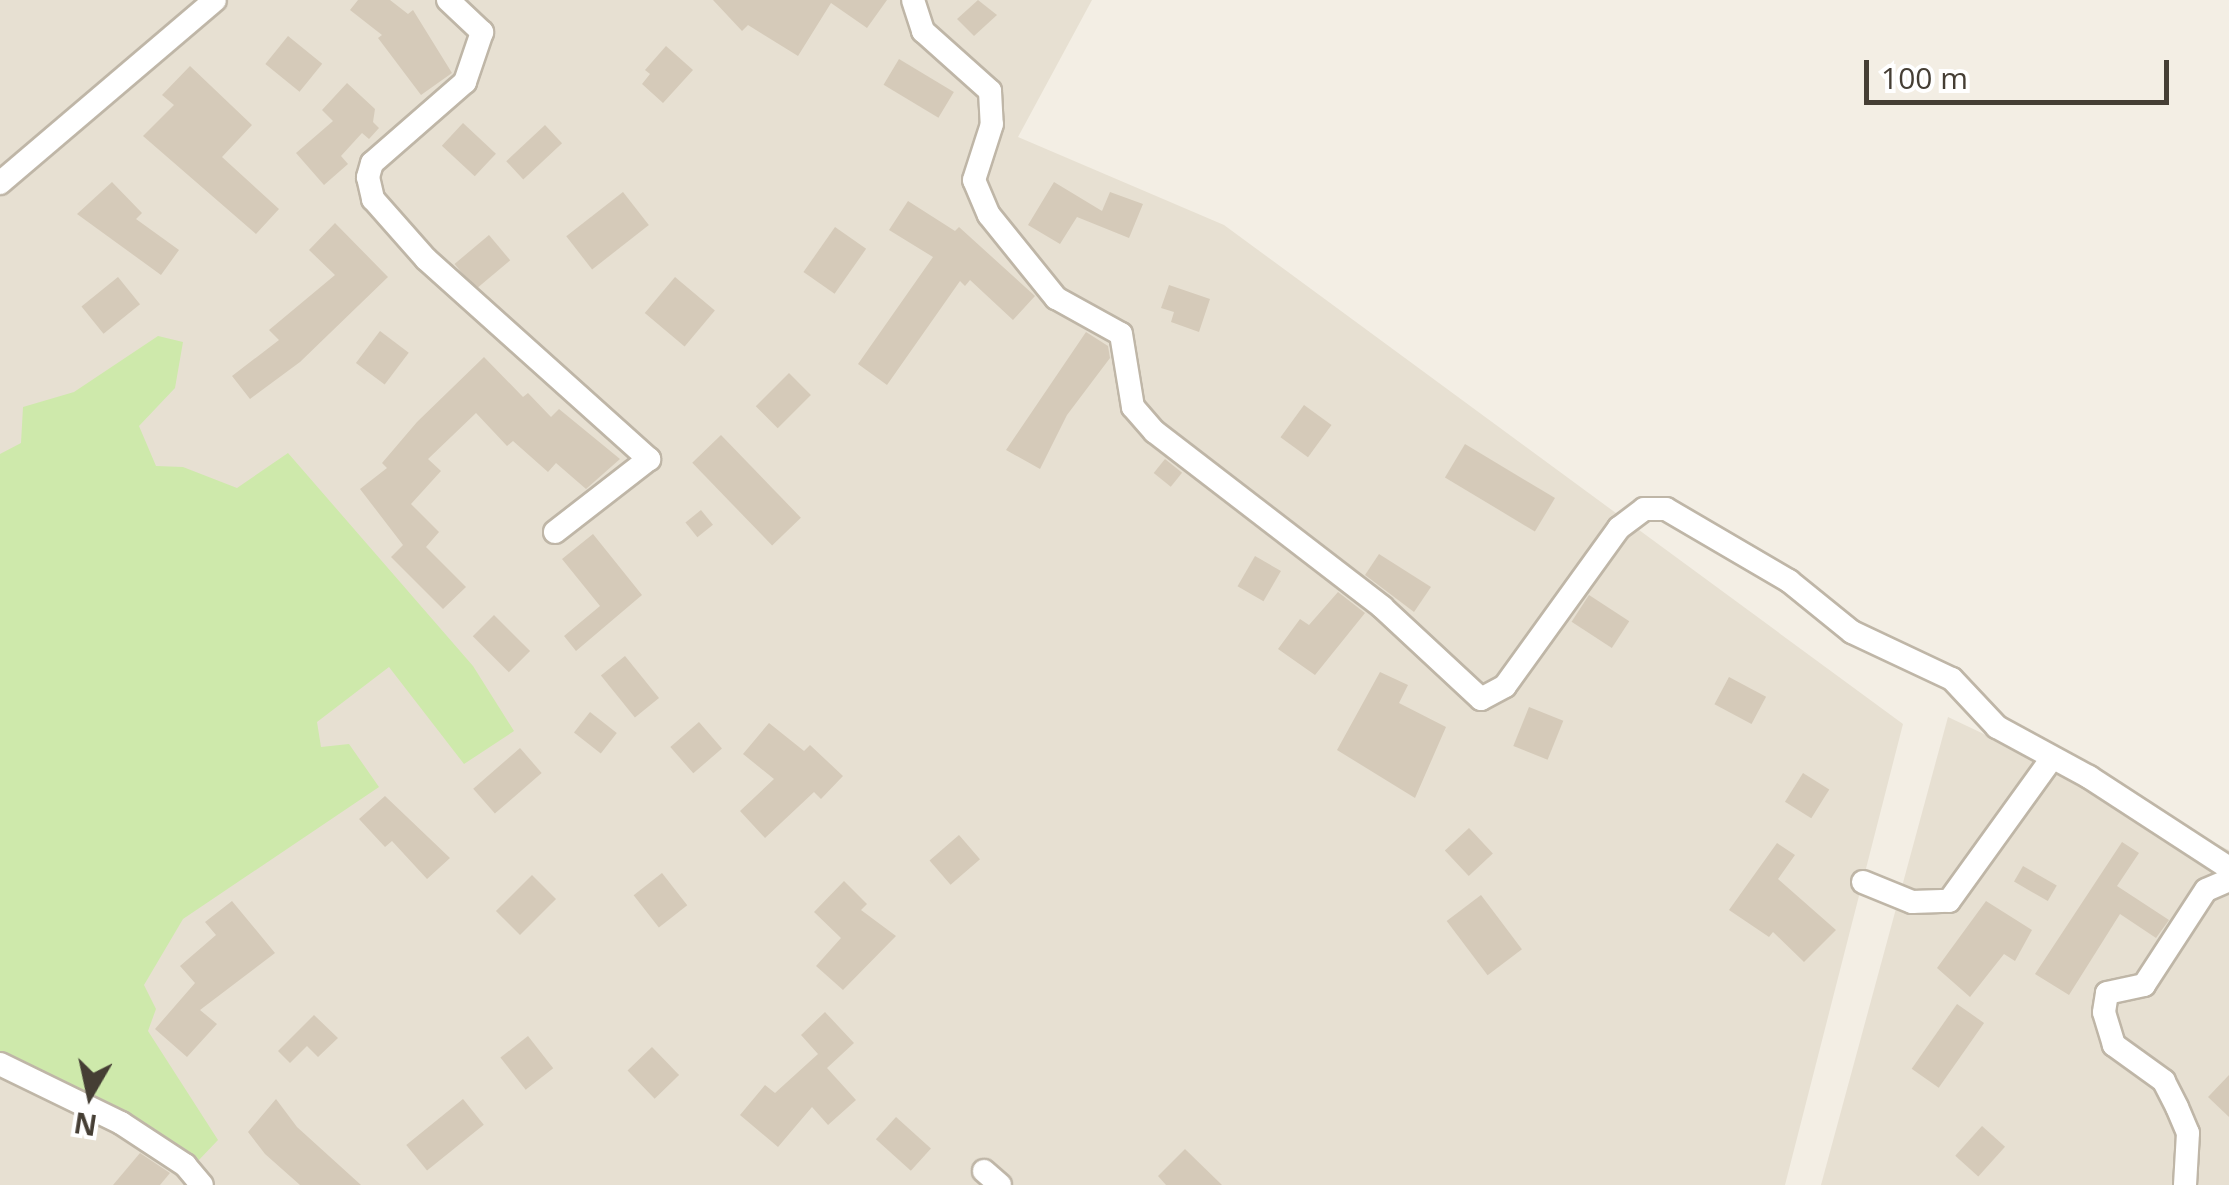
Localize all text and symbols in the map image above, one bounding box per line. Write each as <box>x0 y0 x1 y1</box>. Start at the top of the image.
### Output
scale bar <box>1869 40 2174 102</box>
text: 100 m <box>1881 57 1968 98</box>
north arrow <box>40 1045 140 1145</box>
text: N <box>71 1104 100 1145</box>

